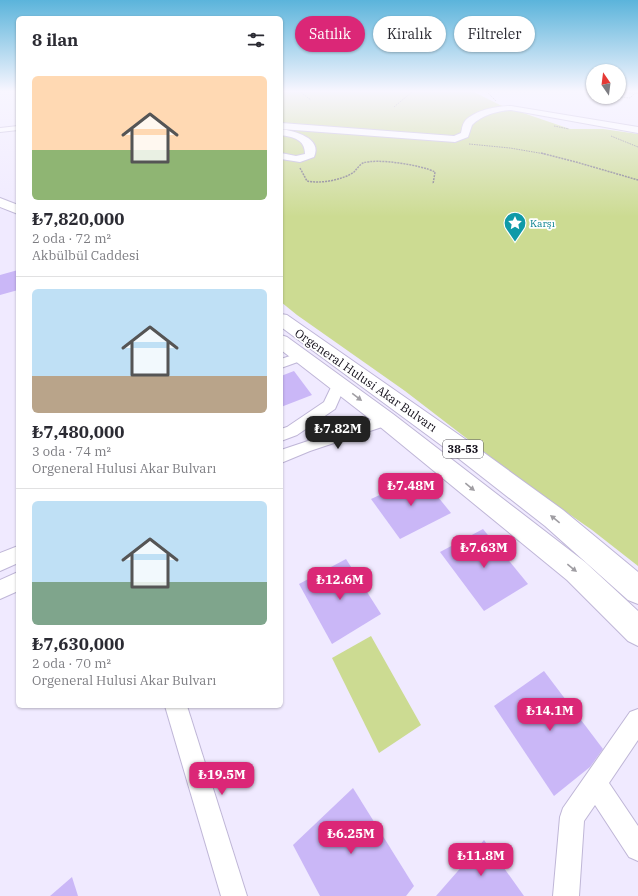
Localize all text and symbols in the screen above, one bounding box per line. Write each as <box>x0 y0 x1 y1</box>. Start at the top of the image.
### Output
chip: Satılık <box>295 16 365 52</box>
chip: Kiralık <box>373 16 446 52</box>
chip: Filtreler <box>454 16 535 52</box>
text: 8 ilan <box>32 29 78 51</box>
icon: filters <box>245 29 267 51</box>
north arrow <box>586 64 626 104</box>
map controls <box>586 64 626 104</box>
icon: home <box>114 102 186 174</box>
text: ₺7,820,000 <box>32 208 124 230</box>
place icon: Karşı <box>502 210 528 243</box>
place label: Karşı <box>530 217 555 230</box>
text: 2 oda · 72 m² <box>32 230 111 247</box>
text: Akbülbül Caddesi <box>32 247 139 264</box>
icon: home <box>114 315 186 387</box>
street label: Orgeneral Hulusi Akar Bulvarı <box>292 325 440 435</box>
one-way arrow <box>352 393 363 402</box>
pin: ₺7.82M <box>305 416 371 450</box>
text: ₺7.82M <box>314 420 362 437</box>
text: ₺7,480,000 <box>32 421 124 443</box>
road number: 38-53 <box>443 440 483 458</box>
text: 3 oda · 74 m² <box>32 443 111 460</box>
text: Orgeneral Hulusi Akar Bulvarı <box>32 460 216 477</box>
pin: ₺7.48M <box>378 473 444 507</box>
text: ₺7.48M <box>387 477 435 494</box>
one-way arrow <box>465 482 476 491</box>
one-way arrow <box>550 515 560 523</box>
icon: home <box>114 527 186 599</box>
pin: ₺7.63M <box>451 535 517 569</box>
text: ₺7.63M <box>460 539 508 556</box>
one-way arrow <box>566 563 577 572</box>
pin: ₺12.6M <box>307 567 373 601</box>
text: ₺12.6M <box>316 571 364 588</box>
text: ₺7,630,000 <box>32 633 124 655</box>
text: 2 oda · 70 m² <box>32 655 111 672</box>
text: Orgeneral Hulusi Akar Bulvarı <box>32 672 216 689</box>
pin: ₺14.1M <box>517 698 583 732</box>
text: ₺14.1M <box>526 702 574 719</box>
pin: ₺19.5M <box>189 762 255 796</box>
text: ₺19.5M <box>198 766 246 783</box>
pin: ₺6.25M <box>318 821 384 855</box>
text: ₺6.25M <box>327 825 375 842</box>
pin: ₺11.8M <box>448 843 514 877</box>
text: ₺11.8M <box>457 847 505 864</box>

